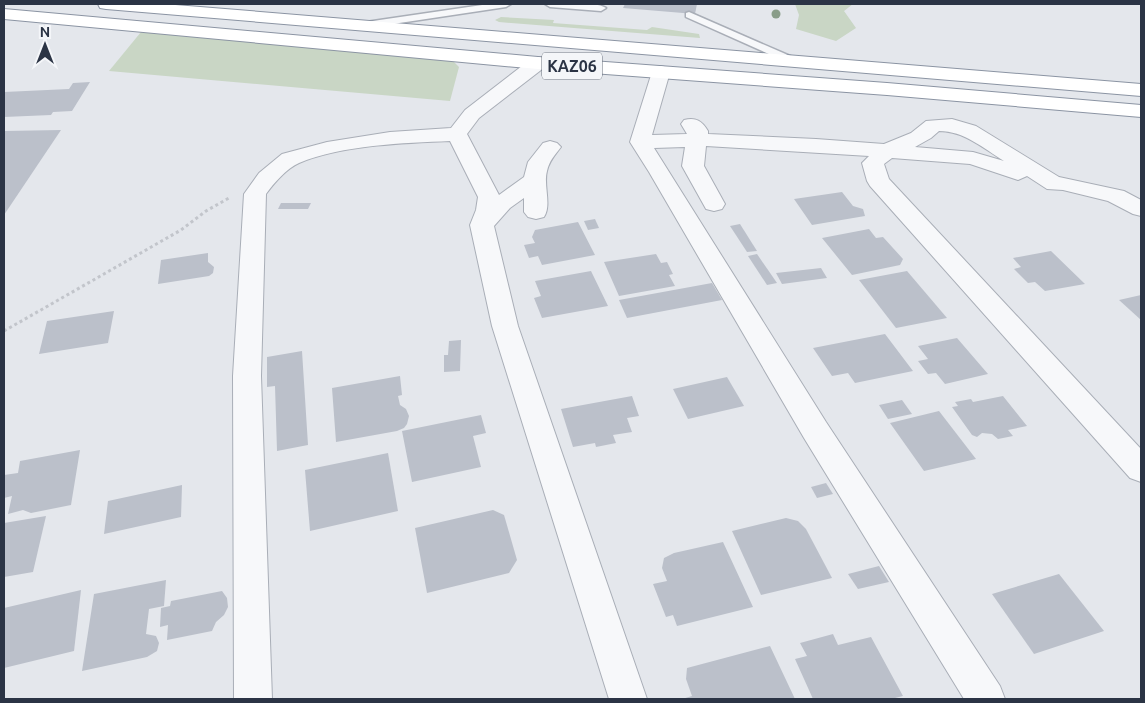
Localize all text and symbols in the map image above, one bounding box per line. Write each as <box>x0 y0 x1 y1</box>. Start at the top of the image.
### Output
north arrow <box>20 20 70 70</box>
text: N <box>40 24 50 40</box>
road number: KАZ06 <box>542 52 602 80</box>

